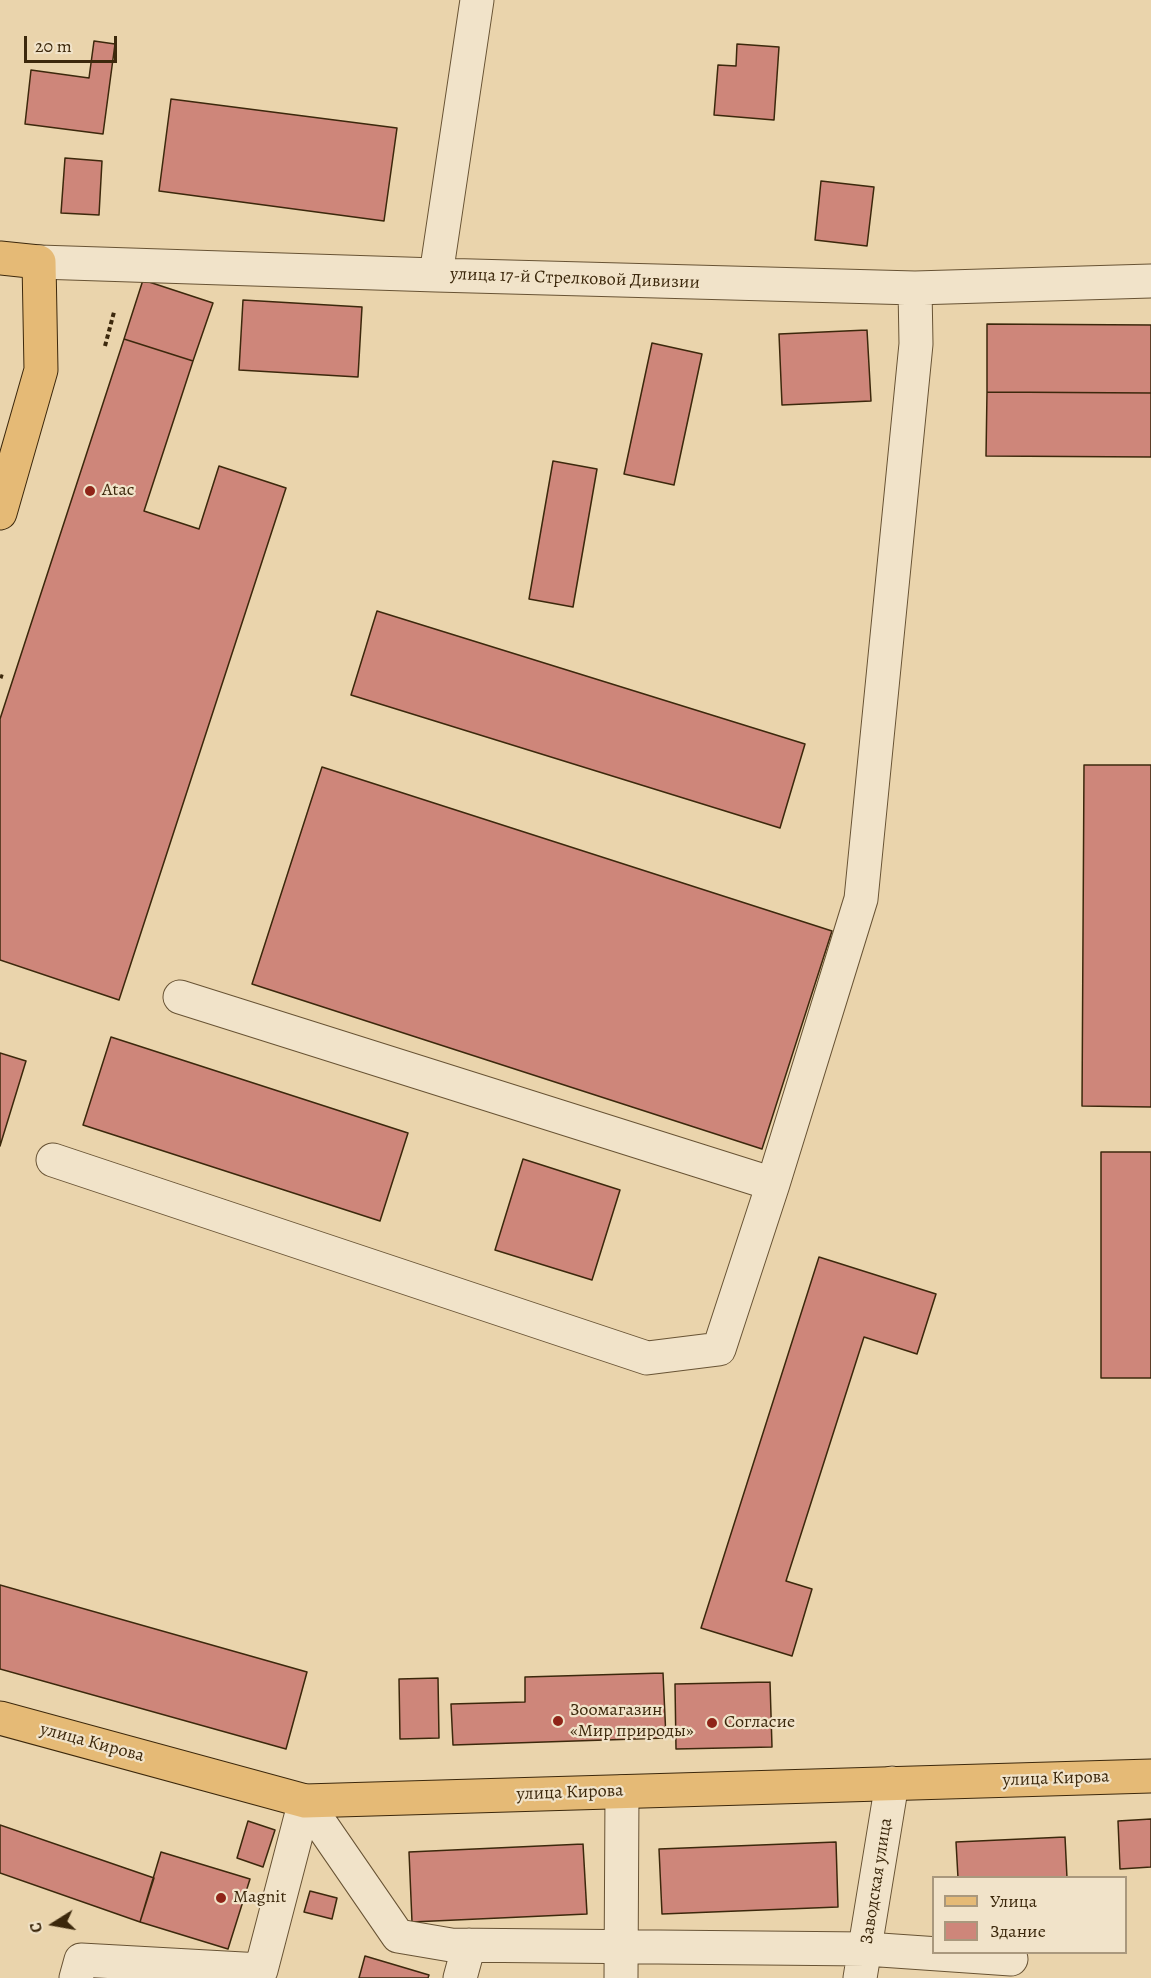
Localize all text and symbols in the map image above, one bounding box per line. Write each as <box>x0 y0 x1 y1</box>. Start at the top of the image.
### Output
scale bar <box>27 24 120 62</box>
text: 20 m <box>35 34 72 58</box>
street label: улица 17-й Стрелковой Дивизии <box>450 264 700 294</box>
place label: Atac <box>102 480 134 502</box>
marker: Atac <box>83 484 97 498</box>
place label: Зоомагазин «Мир природы» <box>570 1700 694 1742</box>
place label: Согласие <box>724 1712 795 1734</box>
marker: Зоомагазин «Мир природы» <box>551 1714 565 1728</box>
marker: Согласие <box>705 1716 719 1730</box>
street label: улица Кирова <box>38 1719 146 1767</box>
street label: улица Кирова <box>1002 1766 1110 1792</box>
street label: улица Кирова <box>516 1780 624 1806</box>
street label: Заводская улица <box>856 1816 898 1946</box>
legend <box>932 1876 1127 1954</box>
place label: Magnit <box>233 1887 286 1909</box>
text: Улица <box>990 1889 1037 1913</box>
marker: Magnit <box>214 1891 228 1905</box>
north arrow <box>24 1894 84 1954</box>
text: Здание <box>990 1919 1046 1943</box>
text: С <box>25 1921 48 1934</box>

